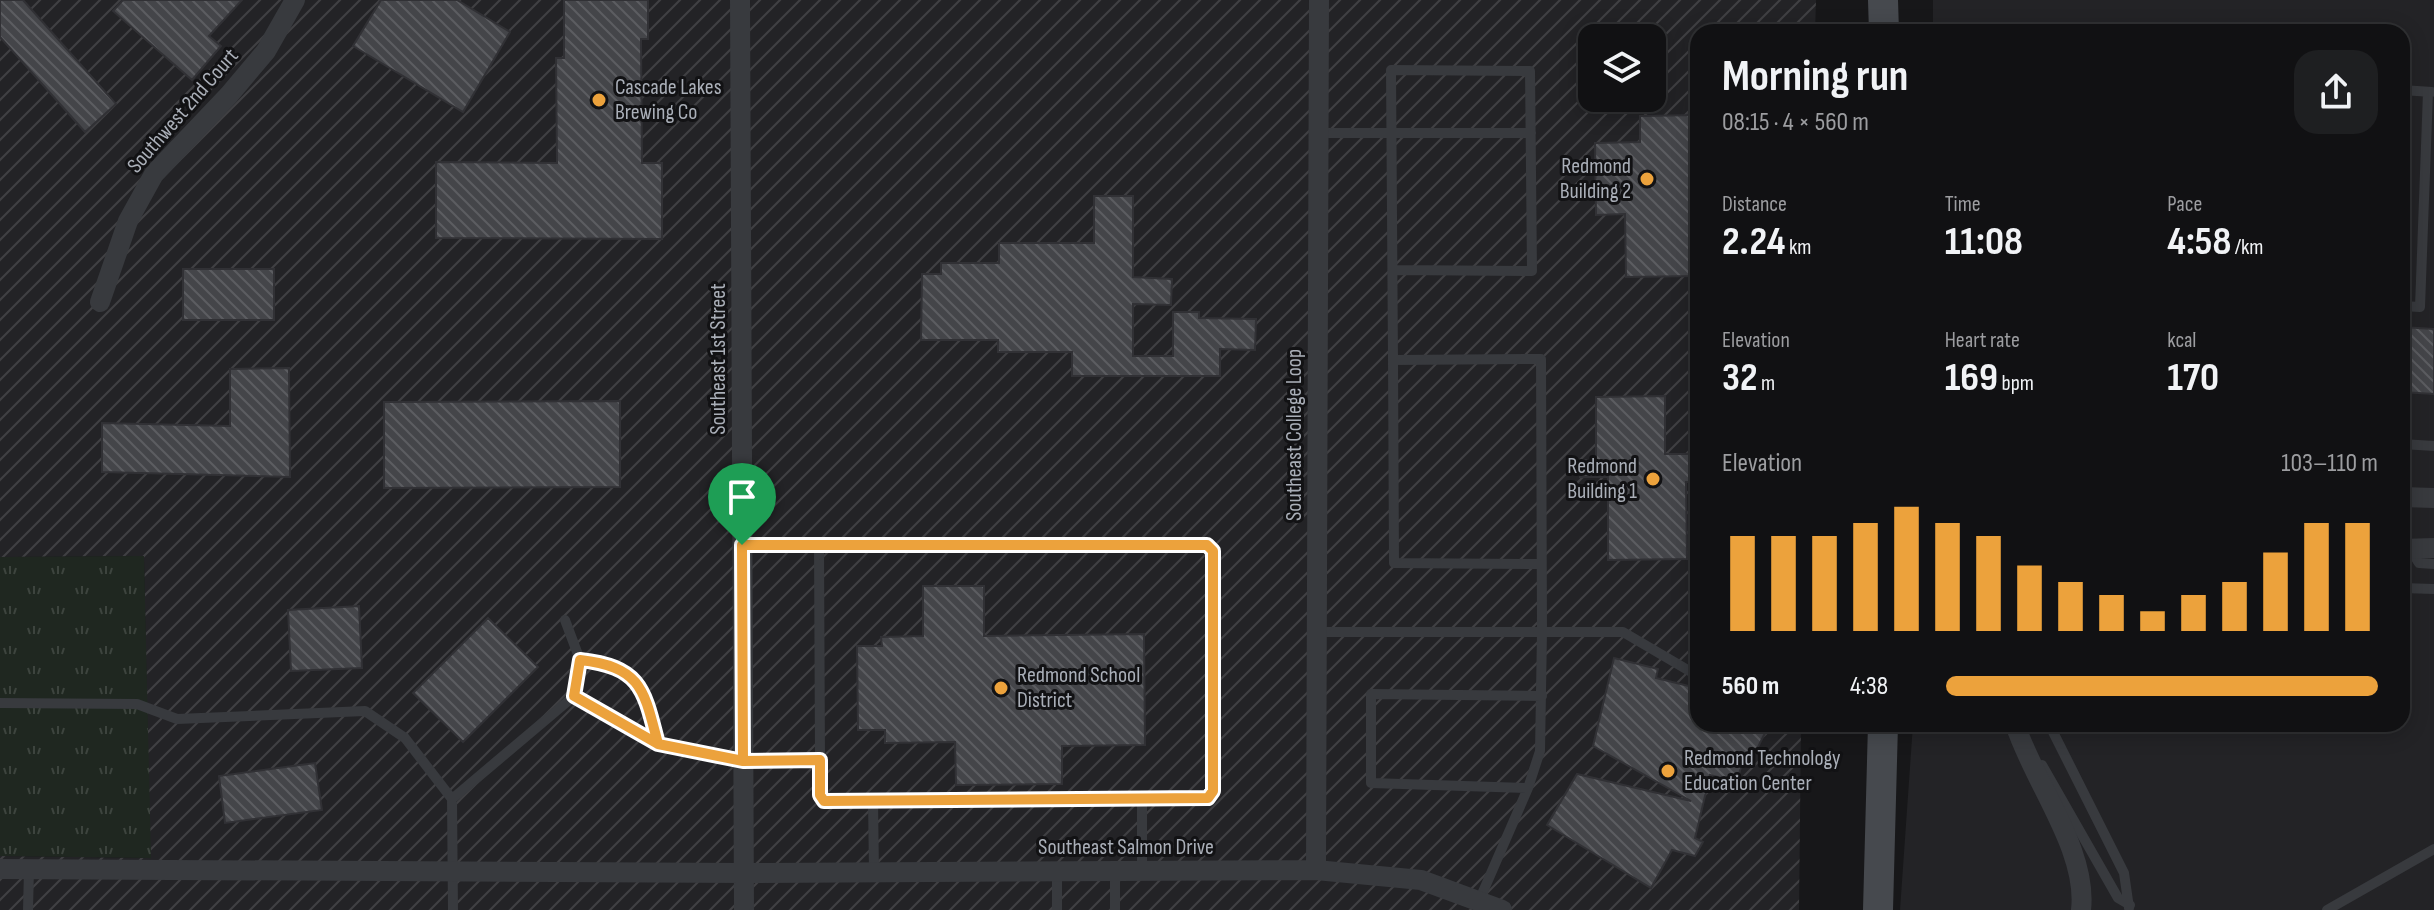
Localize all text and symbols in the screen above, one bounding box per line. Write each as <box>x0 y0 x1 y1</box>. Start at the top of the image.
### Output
map controls <box>1578 24 1666 112</box>
button: layers <box>1578 24 1666 112</box>
street label: Southwest 2nd Court <box>122 43 245 179</box>
text: Morning run <box>1722 50 1908 103</box>
button: share <box>2294 50 2378 134</box>
place label: Cascade Lakes Brewing Co <box>615 74 722 126</box>
marker: Cascade Lakes Brewing Co <box>590 91 608 109</box>
text: 08:15 · 4 × 560 m <box>1722 107 1869 138</box>
place label: Redmond Building 2 <box>1560 153 1631 205</box>
marker: Redmond Building 2 <box>1638 170 1656 188</box>
text: Distance <box>1722 191 1787 218</box>
text: Time <box>1945 191 1981 218</box>
text: Pace <box>2167 191 2202 218</box>
text: 2.24 <box>1722 218 1785 266</box>
text: 11:08 <box>1945 218 2023 266</box>
text: 4:58 <box>2167 218 2231 266</box>
text: km <box>1785 234 1811 261</box>
text: /km <box>2231 234 2263 261</box>
street label: Southeast 1st Street <box>705 283 732 435</box>
text: Elevation <box>1722 327 1790 354</box>
text: Heart rate <box>1945 327 2020 354</box>
text: kcal <box>2167 327 2196 354</box>
street label: Southeast College Loop <box>1281 349 1308 521</box>
text: 32 <box>1722 354 1757 402</box>
text: 169 <box>1945 354 1998 402</box>
text: 170 <box>2167 354 2219 402</box>
text: m <box>1757 370 1775 397</box>
text: bpm <box>1998 370 2034 397</box>
text: Elevation <box>1722 448 1802 479</box>
text: 103–110 m <box>2281 448 2378 479</box>
place label: Redmond Building 1 <box>1567 453 1637 505</box>
pin <box>708 463 776 545</box>
marker: Redmond Building 1 <box>1644 470 1662 488</box>
icon: arrive <box>720 475 764 519</box>
place label: Redmond School District <box>1017 662 1140 714</box>
text: 560 m <box>1722 671 1779 702</box>
text: 4:38 <box>1850 671 1888 702</box>
marker: Redmond School District <box>992 679 1010 697</box>
place label: Redmond Technology Education Center <box>1684 745 1841 797</box>
marker: Redmond Technology Education Center <box>1659 762 1677 780</box>
street label: Southeast Salmon Drive <box>1038 834 1214 861</box>

